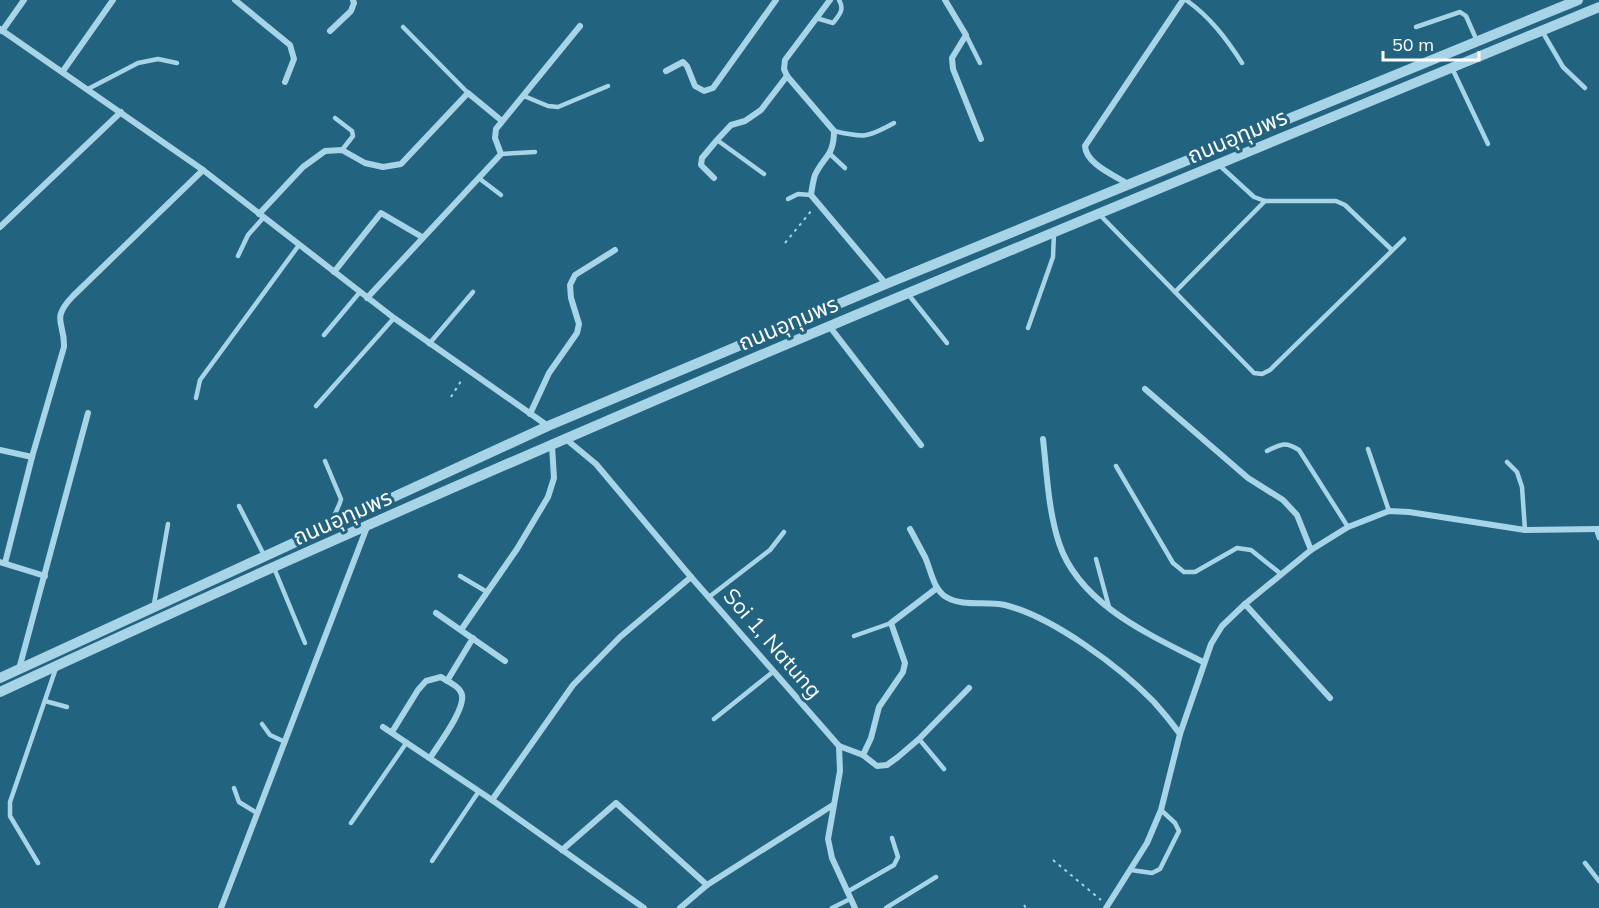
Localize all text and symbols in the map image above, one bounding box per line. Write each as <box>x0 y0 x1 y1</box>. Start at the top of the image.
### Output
scale bar <box>1383 24 1479 62</box>
text: 50 m <box>1392 33 1434 56</box>
street label: ถนนอุทุมพร <box>1183 102 1291 170</box>
street label: ถนนอุทุมพร <box>734 289 842 357</box>
street label: ถนนอุทุมพร <box>288 483 396 551</box>
street label: Soi 1, Natung <box>717 582 829 704</box>

